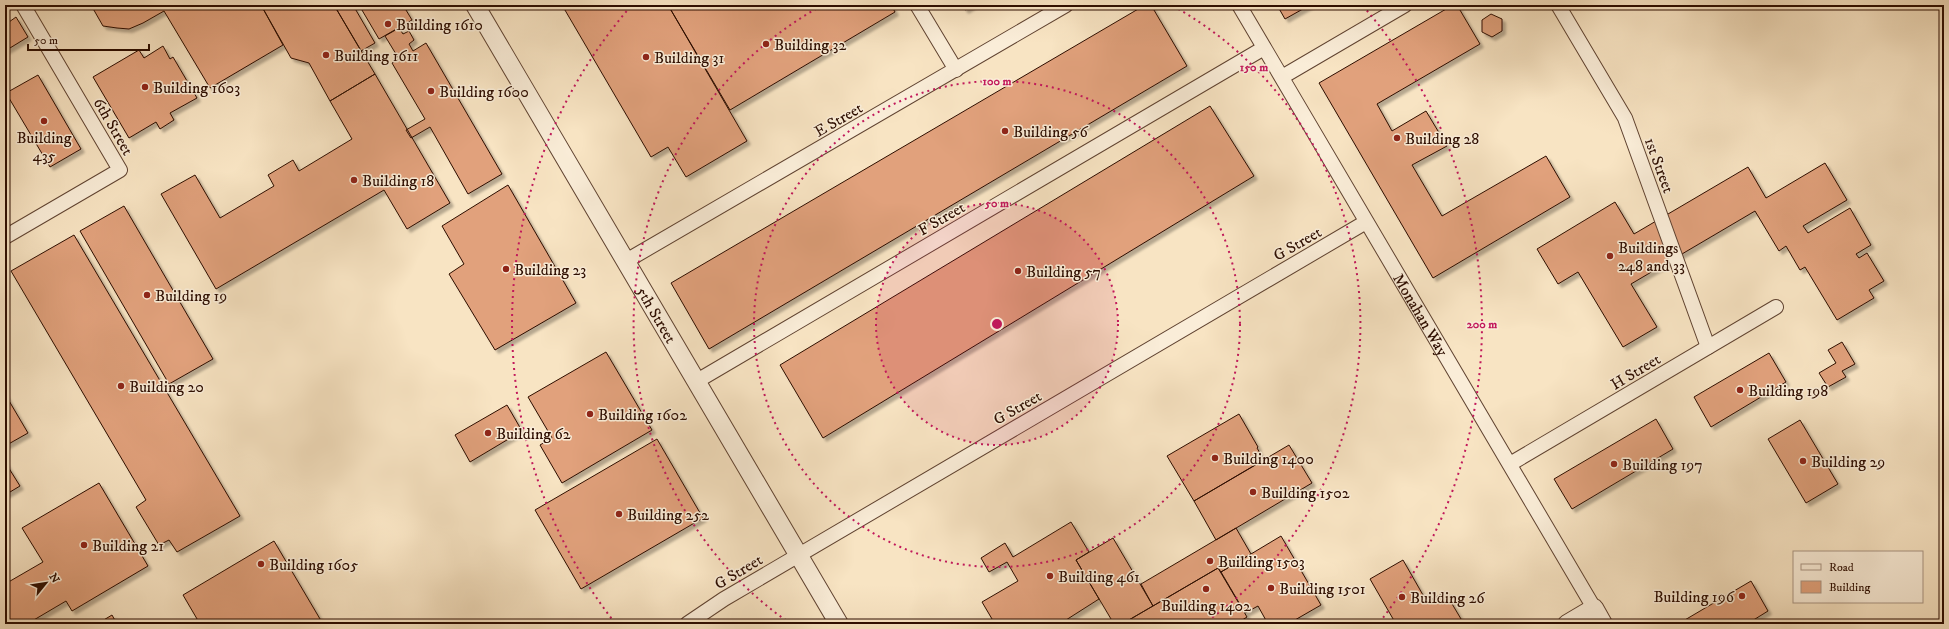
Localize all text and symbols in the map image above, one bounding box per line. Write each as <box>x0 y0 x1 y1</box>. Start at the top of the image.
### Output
place label: Building 1610 <box>396 15 483 35</box>
marker: Building 1610 <box>383 19 393 29</box>
scale bar <box>28 26 149 52</box>
text: 50 m <box>34 33 58 48</box>
place label: Building 32 <box>774 35 846 55</box>
marker: Building 32 <box>761 39 771 49</box>
place label: Building 1611 <box>334 46 418 66</box>
place label: Building 31 <box>654 48 724 68</box>
marker: Building 1611 <box>321 50 331 60</box>
marker: Building 31 <box>641 52 651 62</box>
text: 150 m <box>1240 60 1268 75</box>
text: 100 m <box>983 74 1011 89</box>
place label: Building 1603 <box>153 78 240 98</box>
marker: Building 1603 <box>140 82 150 92</box>
place label: Building 1600 <box>439 82 529 102</box>
marker: Building 1600 <box>426 86 436 96</box>
street label: 6th Street <box>89 94 138 159</box>
street label: E Street <box>811 98 866 142</box>
marker: Building 435 <box>39 116 49 126</box>
place label: Building 56 <box>1013 122 1088 142</box>
marker: Building 56 <box>1000 126 1010 136</box>
place label: Building 435 <box>16 128 72 166</box>
place label: Building 28 <box>1405 129 1479 149</box>
marker: Building 28 <box>1392 133 1402 143</box>
street label: 1st Street <box>1640 135 1678 196</box>
place label: Building 18 <box>362 171 434 191</box>
marker: Building 18 <box>349 175 359 185</box>
text: 50 m <box>984 196 1009 211</box>
street label: F Street <box>914 197 969 240</box>
street label: G Street <box>1270 222 1325 266</box>
place label: Buildings 248 and 33 <box>1618 238 1685 276</box>
marker: Buildings 248 and 33 <box>1605 251 1615 261</box>
place label: Building 23 <box>514 260 586 280</box>
place label: Building 57 <box>1026 262 1101 282</box>
marker: Building 23 <box>501 264 511 274</box>
marker: Building 57 <box>1013 266 1023 276</box>
street label: Monahan Way <box>1388 270 1453 360</box>
street label: 5th Street <box>632 283 681 347</box>
place label: Building 19 <box>155 286 227 306</box>
marker: Building 19 <box>142 290 152 300</box>
centre of rings <box>990 317 1004 331</box>
text: 200 m <box>1467 317 1497 332</box>
street label: H Street <box>1607 349 1664 395</box>
place label: Building 20 <box>129 377 204 397</box>
marker: Building 20 <box>116 381 126 391</box>
place label: Building 198 <box>1748 381 1828 401</box>
marker: Building 198 <box>1735 385 1745 395</box>
street label: G Street <box>990 386 1045 430</box>
place label: Building 1602 <box>598 405 687 425</box>
marker: Building 1602 <box>585 409 595 419</box>
place label: Building 62 <box>496 424 571 444</box>
marker: Building 62 <box>483 428 493 438</box>
place label: Building 1400 <box>1223 449 1314 469</box>
place label: Building 29 <box>1811 452 1885 472</box>
marker: Building 1400 <box>1210 453 1220 463</box>
place label: Building 197 <box>1622 455 1703 475</box>
marker: Building 29 <box>1798 456 1808 466</box>
marker: Building 197 <box>1609 459 1619 469</box>
place label: Building 1502 <box>1261 483 1350 503</box>
marker: Building 1502 <box>1248 487 1258 497</box>
place label: Building 252 <box>627 505 709 525</box>
marker: Building 252 <box>614 509 624 519</box>
place label: Building 21 <box>92 536 164 556</box>
marker: Building 21 <box>79 540 89 550</box>
street label: G Street <box>711 550 766 594</box>
legend <box>1793 551 1923 603</box>
place label: Building 1503 <box>1218 552 1305 572</box>
place label: Building 1605 <box>269 555 358 575</box>
marker: Building 1503 <box>1205 556 1215 566</box>
marker: Building 1605 <box>256 559 266 569</box>
text: Road <box>1829 560 1854 575</box>
north arrow <box>26 563 66 603</box>
place label: Building 461 <box>1058 567 1140 587</box>
text: N <box>45 571 62 586</box>
marker: Building 461 <box>1045 571 1055 581</box>
place label: Building 1501 <box>1279 579 1366 599</box>
text: Building <box>1829 580 1870 595</box>
marker: Building 1501 <box>1266 583 1276 593</box>
marker: Building 1402 <box>1201 584 1211 594</box>
place label: Building 196 <box>1653 587 1735 607</box>
place label: Building 26 <box>1410 588 1485 608</box>
marker: Building 196 <box>1737 591 1747 601</box>
marker: Building 26 <box>1397 592 1407 602</box>
place label: Building 1402 <box>1161 596 1251 616</box>

